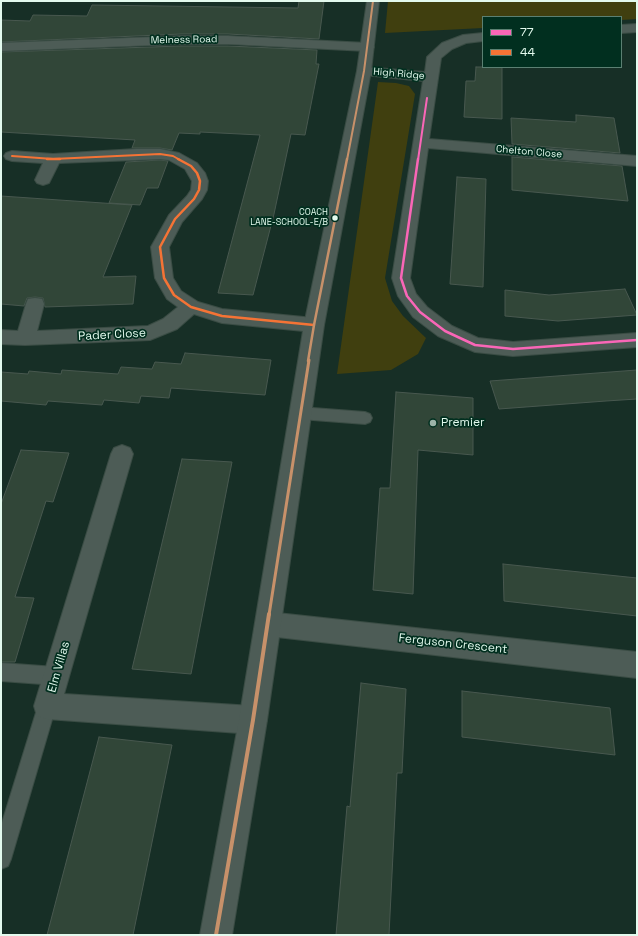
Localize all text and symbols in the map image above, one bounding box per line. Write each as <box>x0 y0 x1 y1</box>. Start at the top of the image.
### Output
legend <box>482 16 622 68</box>
text: 77 <box>520 24 534 40</box>
street label: Melness Road <box>151 33 217 47</box>
text: 44 <box>520 44 535 60</box>
street label: High Ridge <box>373 66 425 82</box>
street label: Chelton Close <box>495 143 563 161</box>
place label: COACH LANE-SCHOOL-E/B <box>250 208 328 229</box>
marker: COACH LANE-SCHOOL-E/B <box>330 213 340 223</box>
street label: Pader Close <box>78 326 146 344</box>
place label: Premier <box>441 416 485 430</box>
marker: Premier <box>428 418 438 428</box>
street label: Ferguson Crescent <box>398 631 508 657</box>
street label: Elm Villas <box>45 640 73 694</box>

